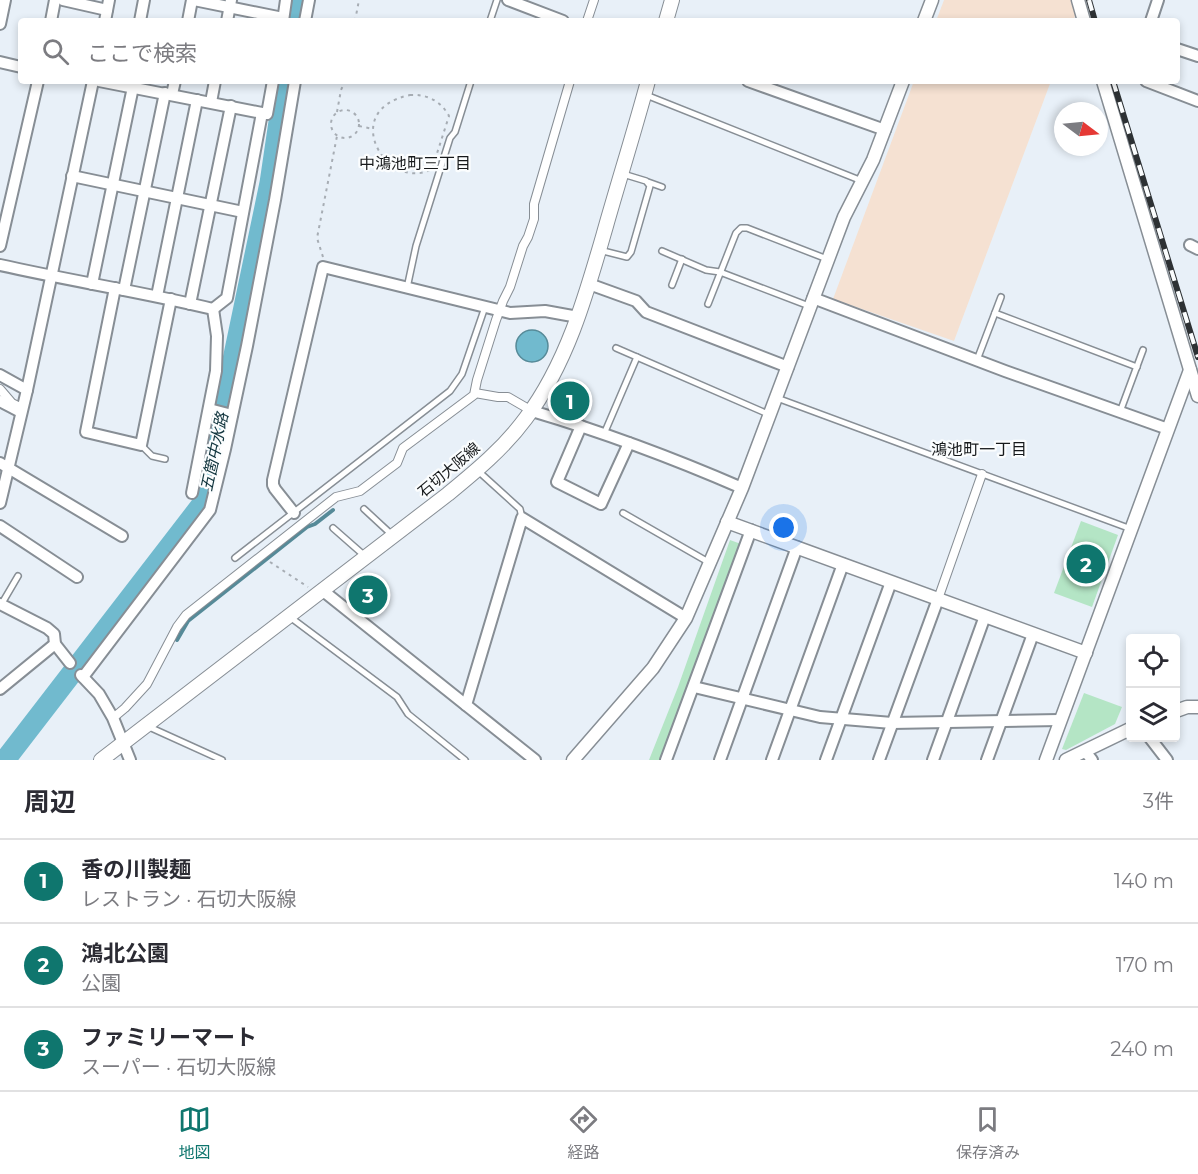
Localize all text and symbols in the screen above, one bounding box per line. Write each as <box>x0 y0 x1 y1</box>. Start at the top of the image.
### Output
search box <box>18 18 1180 84</box>
icon: search <box>39 35 72 68</box>
text: ここで検索 <box>87 40 197 67</box>
north arrow <box>1054 102 1108 156</box>
district label: 中鴻池町三丁目 <box>359 154 471 173</box>
pin: 1 <box>550 378 590 424</box>
water label: 五箇中水路 <box>197 409 233 493</box>
street label: 石切大阪線 <box>414 438 484 501</box>
district label: 鴻池町一丁目 <box>931 440 1027 459</box>
your location <box>769 513 798 542</box>
pin: 2 <box>1066 542 1106 586</box>
pin: 3 <box>348 572 388 618</box>
map controls <box>1126 634 1180 742</box>
button: locate <box>1126 634 1180 688</box>
button: layers <box>1126 688 1180 742</box>
text: 周辺 <box>24 786 76 818</box>
text: 3件 <box>1143 789 1174 813</box>
text: 香の川製麺 <box>81 856 191 883</box>
text: 1 <box>40 869 47 893</box>
text: 140 m <box>1114 869 1174 893</box>
text: レストラン · 石切大阪線 <box>81 887 297 911</box>
text: 鴻北公園 <box>81 940 169 967</box>
text: 2 <box>38 953 49 977</box>
text: 170 m <box>1116 953 1174 977</box>
text: 公園 <box>81 971 121 995</box>
text: ファミリーマート <box>81 1024 257 1051</box>
text: 3 <box>38 1037 49 1061</box>
text: 240 m <box>1110 1037 1174 1061</box>
text: スーパー · 石切大阪線 <box>81 1055 276 1079</box>
tab: 地図 <box>178 1103 211 1163</box>
tab: 経路 <box>567 1103 600 1163</box>
tab: 保存済み <box>956 1103 1020 1163</box>

